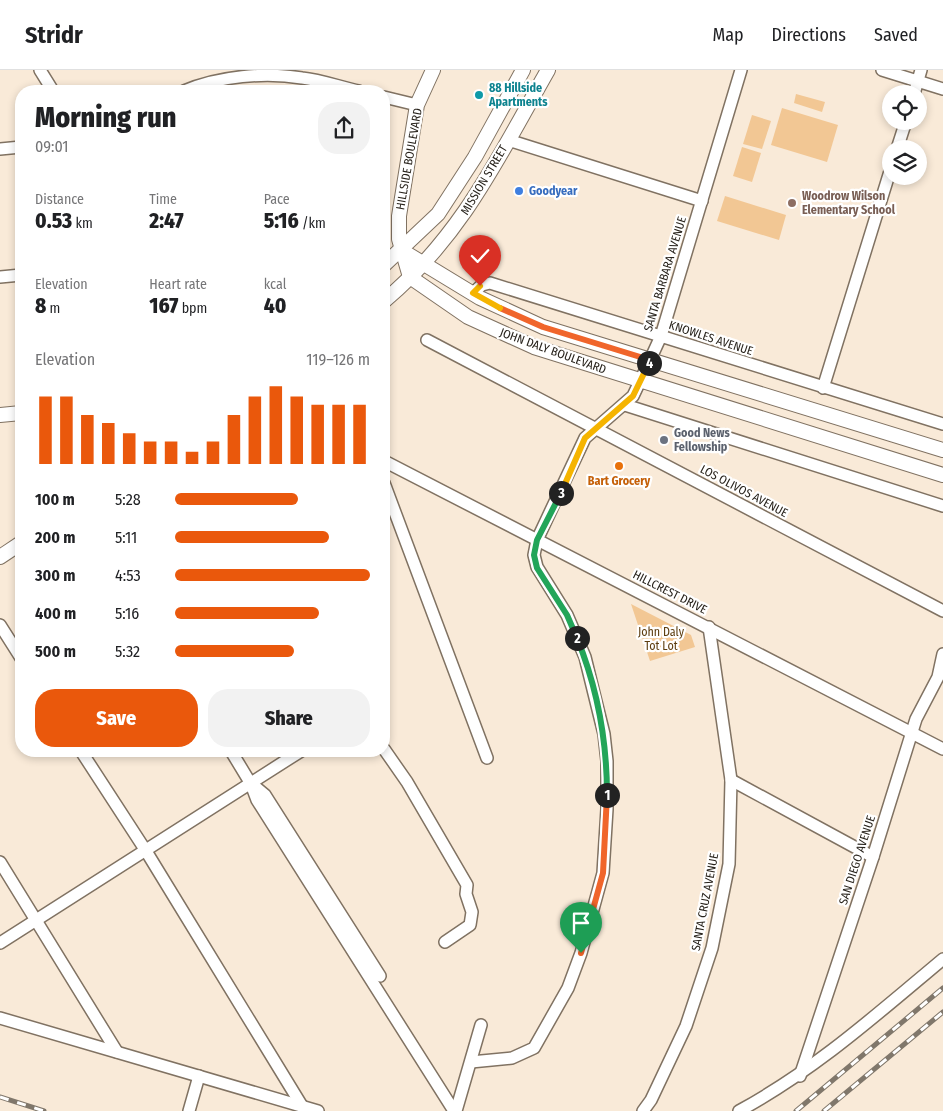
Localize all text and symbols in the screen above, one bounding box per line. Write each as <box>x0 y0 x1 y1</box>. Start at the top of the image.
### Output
text: Stridr <box>25 21 83 49</box>
text: Map <box>712 24 744 46</box>
text: Directions <box>772 24 846 46</box>
text: Saved <box>874 24 918 46</box>
place label: 88 Hillside Apartments <box>488 81 548 109</box>
map controls <box>882 85 927 185</box>
button: locate <box>882 85 927 130</box>
marker: 88 Hillside Apartments <box>473 89 485 101</box>
text: Morning run <box>35 101 176 134</box>
button: share <box>318 102 370 154</box>
street label: HILLSIDE BOULEVARD <box>393 107 425 211</box>
text: 09:01 <box>35 137 69 156</box>
button: layers <box>882 140 927 185</box>
street label: MISSION STREET <box>458 142 511 217</box>
place label: Goodyear <box>529 184 578 198</box>
marker: Goodyear <box>513 185 525 197</box>
place label: Woodrow Wilson Elementary School <box>802 189 896 217</box>
text: Distance <box>35 191 84 208</box>
text: Time <box>149 191 177 208</box>
text: Pace <box>264 191 290 208</box>
marker: Woodrow Wilson Elementary School <box>786 197 798 209</box>
text: 0.53 <box>35 208 72 234</box>
text: 2:47 <box>149 208 184 234</box>
text: 5:16 <box>264 208 299 234</box>
text: km <box>72 215 93 232</box>
text: /km <box>299 215 326 232</box>
street label: SANTA BARBARA AVENUE <box>641 215 689 333</box>
pin <box>459 235 501 286</box>
icon: check <box>466 242 494 270</box>
text: Elevation <box>35 276 88 293</box>
text: Heart rate <box>149 276 207 293</box>
text: kcal <box>264 276 286 293</box>
text: 8 <box>35 293 46 319</box>
text: 167 <box>149 293 178 319</box>
text: 40 <box>264 293 286 319</box>
text: m <box>46 300 60 317</box>
text: bpm <box>178 300 207 317</box>
street label: KNOWLES AVENUE <box>667 318 755 358</box>
street label: JOHN DALY BOULEVARD <box>498 325 608 377</box>
text: Elevation <box>35 350 95 369</box>
text: 119–126 m <box>306 350 370 369</box>
pin: 4 <box>636 350 662 376</box>
text: 4 <box>646 355 653 372</box>
place label: Good News Fellowship <box>674 426 730 454</box>
marker: Good News Fellowship <box>658 434 670 446</box>
marker: Bart Grocery <box>613 460 625 472</box>
street label: LOS OLIVOS AVENUE <box>698 462 791 520</box>
place label: Bart Grocery <box>588 474 651 488</box>
pin: 3 <box>548 480 574 506</box>
text: 3 <box>558 485 565 502</box>
text: 100 m <box>35 490 75 509</box>
text: 5:28 <box>115 490 141 509</box>
text: 200 m <box>35 528 75 547</box>
text: 5:11 <box>115 528 137 547</box>
text: 300 m <box>35 566 76 585</box>
text: 4:53 <box>115 566 141 585</box>
street label: HILLCREST DRIVE <box>631 567 710 617</box>
text: 400 m <box>35 604 76 623</box>
text: 5:16 <box>115 604 139 623</box>
park label: John Daly Tot Lot <box>638 625 685 653</box>
pin: 2 <box>564 626 590 650</box>
text: 2 <box>574 630 581 647</box>
text: 500 m <box>35 642 76 661</box>
text: 5:32 <box>115 642 140 661</box>
button: Save <box>35 689 198 747</box>
button: Share <box>208 689 370 747</box>
pin: 1 <box>594 782 620 808</box>
text: 1 <box>605 787 610 804</box>
street label: SAN DIEGO AVENUE <box>836 813 878 906</box>
street label: SANTA CRUZ AVENUE <box>689 852 721 952</box>
pin <box>560 902 602 953</box>
icon: arrive <box>567 909 595 937</box>

